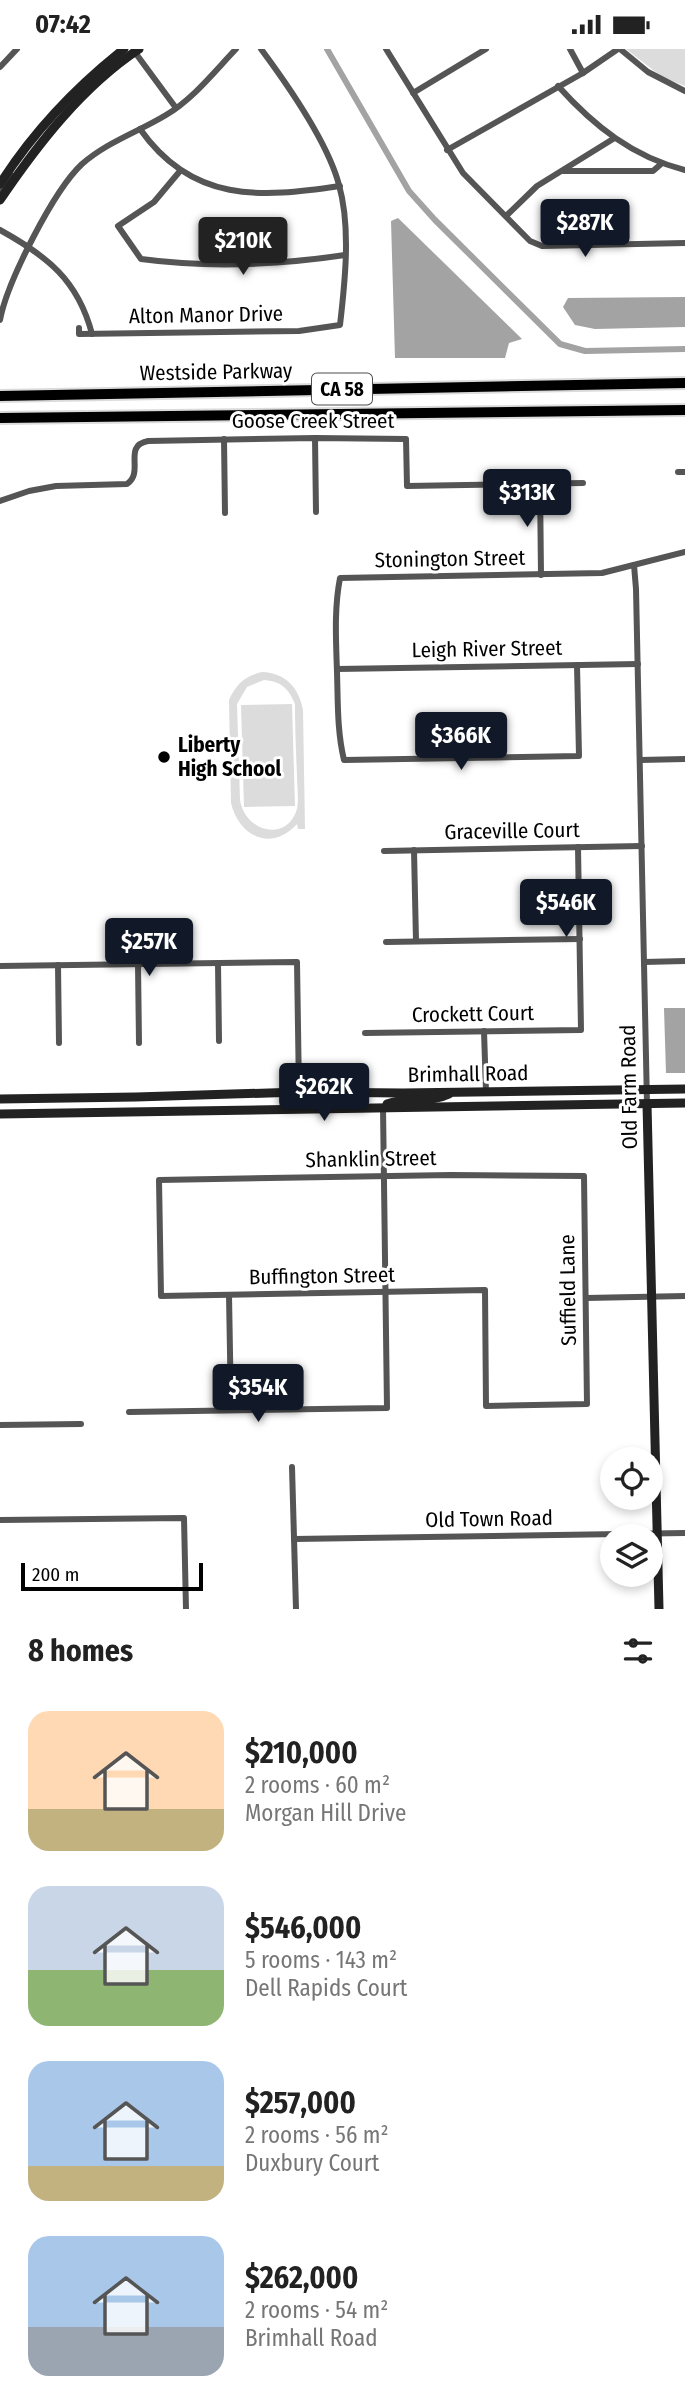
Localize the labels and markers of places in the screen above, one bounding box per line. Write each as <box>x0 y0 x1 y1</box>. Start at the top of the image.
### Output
pin: $287K <box>536 199 634 259</box>
pin: $210K <box>194 217 292 277</box>
pin: $313K <box>478 469 576 529</box>
pin: $366K <box>412 713 510 772</box>
place label: Liberty High School <box>178 732 281 782</box>
marker: Liberty High School <box>156 749 172 765</box>
pin: $546K <box>517 879 615 939</box>
pin: $257K <box>100 919 198 978</box>
pin: $262K <box>275 1063 373 1123</box>
pin: $354K <box>209 1365 307 1424</box>

